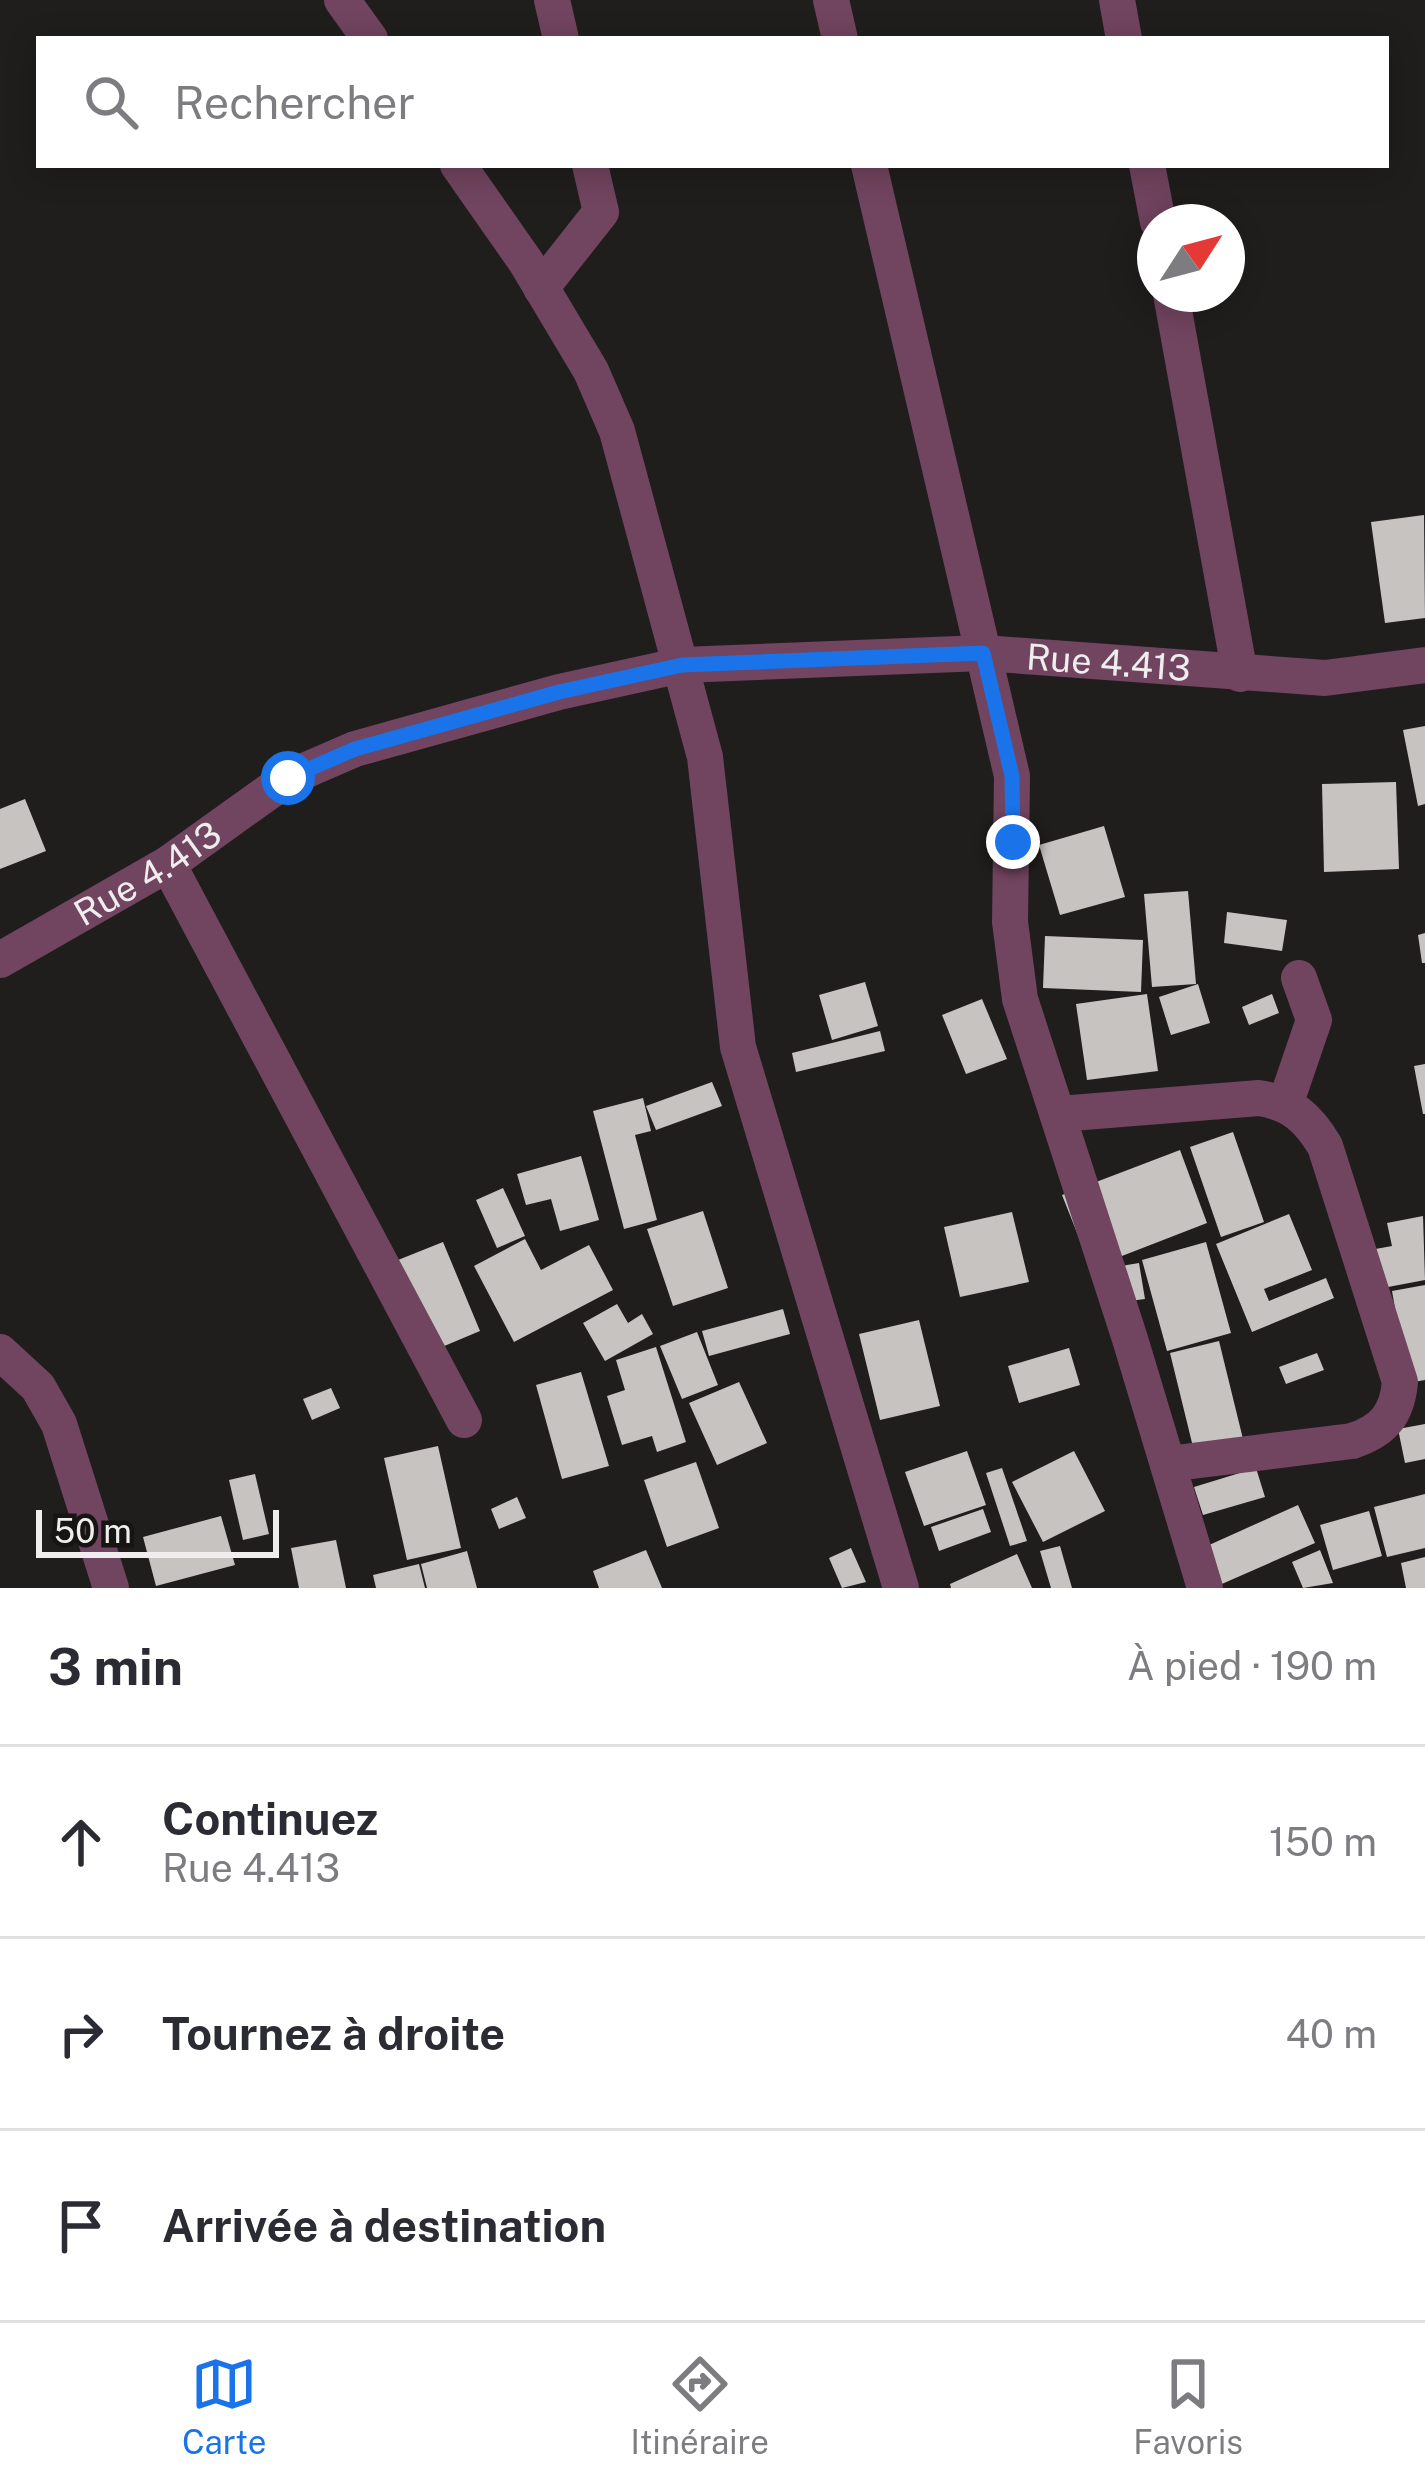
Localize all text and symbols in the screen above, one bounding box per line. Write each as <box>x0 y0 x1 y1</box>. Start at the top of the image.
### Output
search box <box>36 36 1389 168</box>
icon: search <box>78 69 144 135</box>
text: Rechercher <box>174 76 415 129</box>
north arrow <box>1137 204 1245 312</box>
street label: Rue 4.413 <box>1025 635 1192 689</box>
route start <box>261 751 315 805</box>
street label: Rue 4.413 <box>67 812 229 934</box>
route end <box>986 815 1040 869</box>
scale bar <box>36 1504 279 1557</box>
text: 50 m <box>54 1512 132 1550</box>
text: 3 min <box>48 1637 183 1696</box>
text: À pied · 190 m <box>1127 1643 1377 1689</box>
text: Continuez <box>162 1792 378 1845</box>
icon: ahead <box>48 1809 114 1875</box>
text: 150 m <box>1269 1819 1377 1865</box>
text: Rue 4.413 <box>162 1845 340 1891</box>
icon: right <box>48 2001 114 2067</box>
text: Tournez à droite <box>162 2007 505 2060</box>
text: 40 m <box>1285 2011 1377 2057</box>
icon: arrive <box>48 2193 114 2259</box>
text: Arrivée à destination <box>162 2199 606 2252</box>
tab: Carte <box>182 2351 266 2461</box>
tab: Itinéraire <box>631 2351 769 2461</box>
tab: Favoris <box>1133 2351 1243 2461</box>

